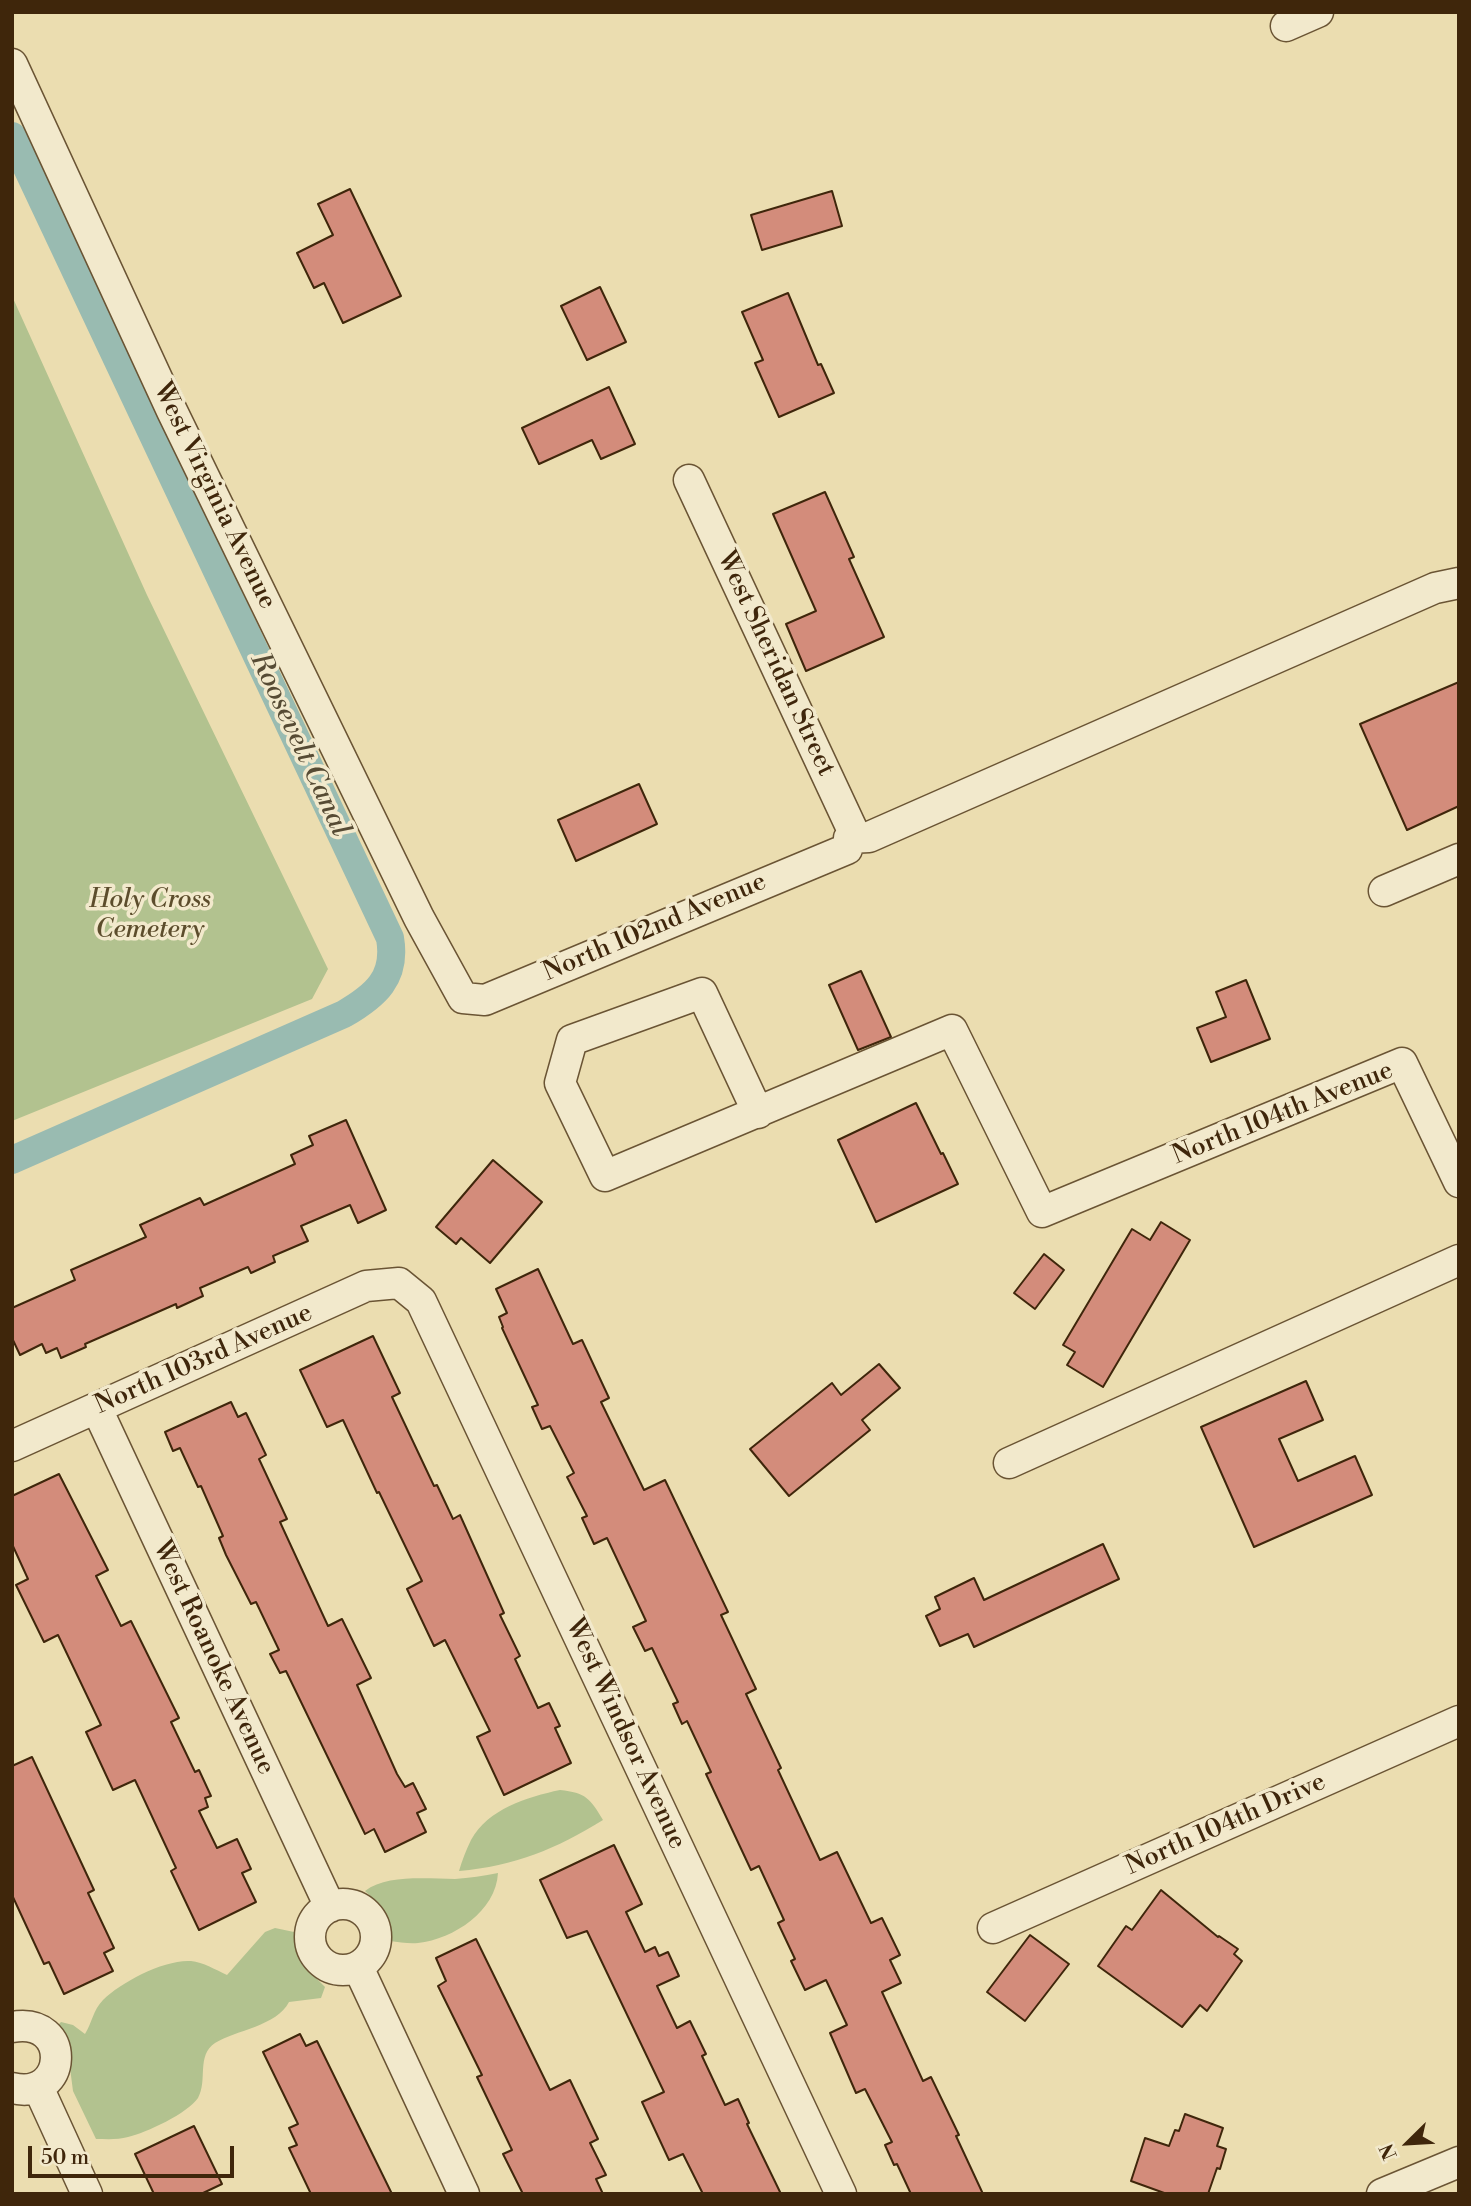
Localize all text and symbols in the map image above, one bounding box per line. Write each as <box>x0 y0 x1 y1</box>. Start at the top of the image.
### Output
street label: West Virginia Avenue <box>146 378 282 614</box>
street label: West Sheridan Street <box>709 547 841 781</box>
water label: Roosevelt Canal <box>242 648 356 842</box>
street label: North 102nd Avenue <box>539 867 771 989</box>
park label: Holy Cross Cemetery <box>89 885 211 946</box>
street label: North 104th Avenue <box>1168 1055 1398 1173</box>
street label: North 103rd Avenue <box>90 1298 318 1422</box>
street label: West Roanoke Avenue <box>145 1536 281 1780</box>
street label: West Windsor Avenue <box>558 1614 692 1854</box>
street label: North 104th Drive <box>1121 1767 1331 1883</box>
north arrow <box>1373 2108 1443 2178</box>
scale bar <box>32 2132 238 2176</box>
text: N <box>1375 2140 1403 2163</box>
text: 50 m <box>41 2145 89 2171</box>

